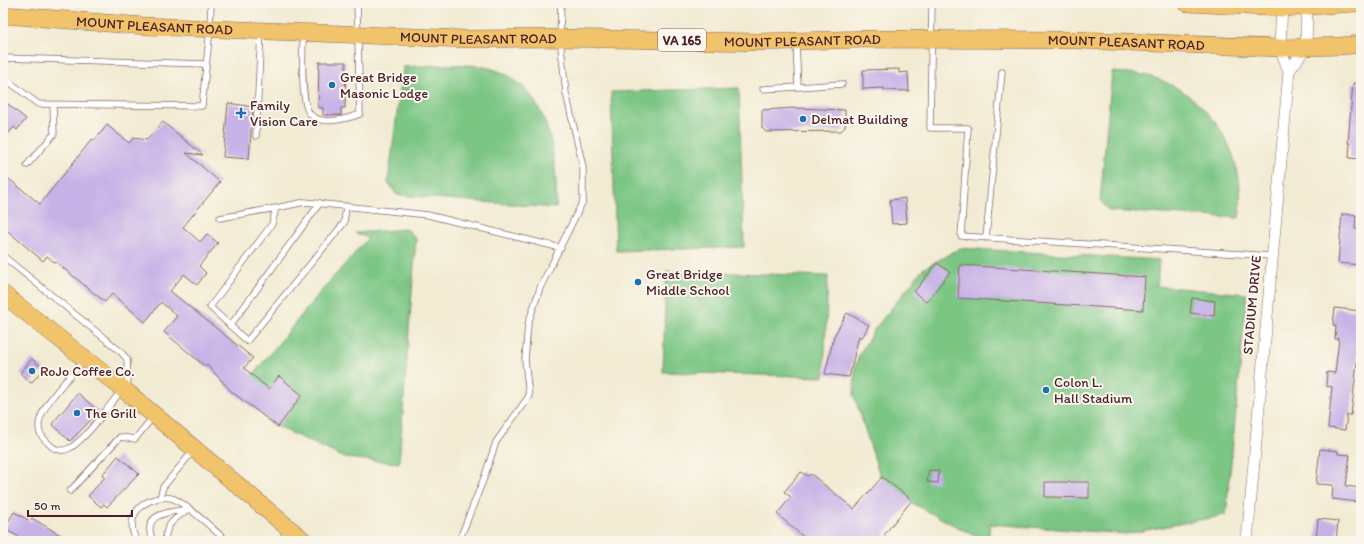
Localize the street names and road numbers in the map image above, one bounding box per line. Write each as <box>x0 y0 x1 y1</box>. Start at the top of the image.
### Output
street label: MOUNT PLEASANT ROAD <box>76 12 233 38</box>
street label: MOUNT PLEASANT ROAD <box>399 28 557 48</box>
road number: VA 165 <box>658 29 706 51</box>
street label: MOUNT PLEASANT ROAD <box>724 30 881 51</box>
street label: MOUNT PLEASANT ROAD <box>1048 31 1205 54</box>
street label: STADIUM DRIVE <box>1239 254 1265 355</box>

